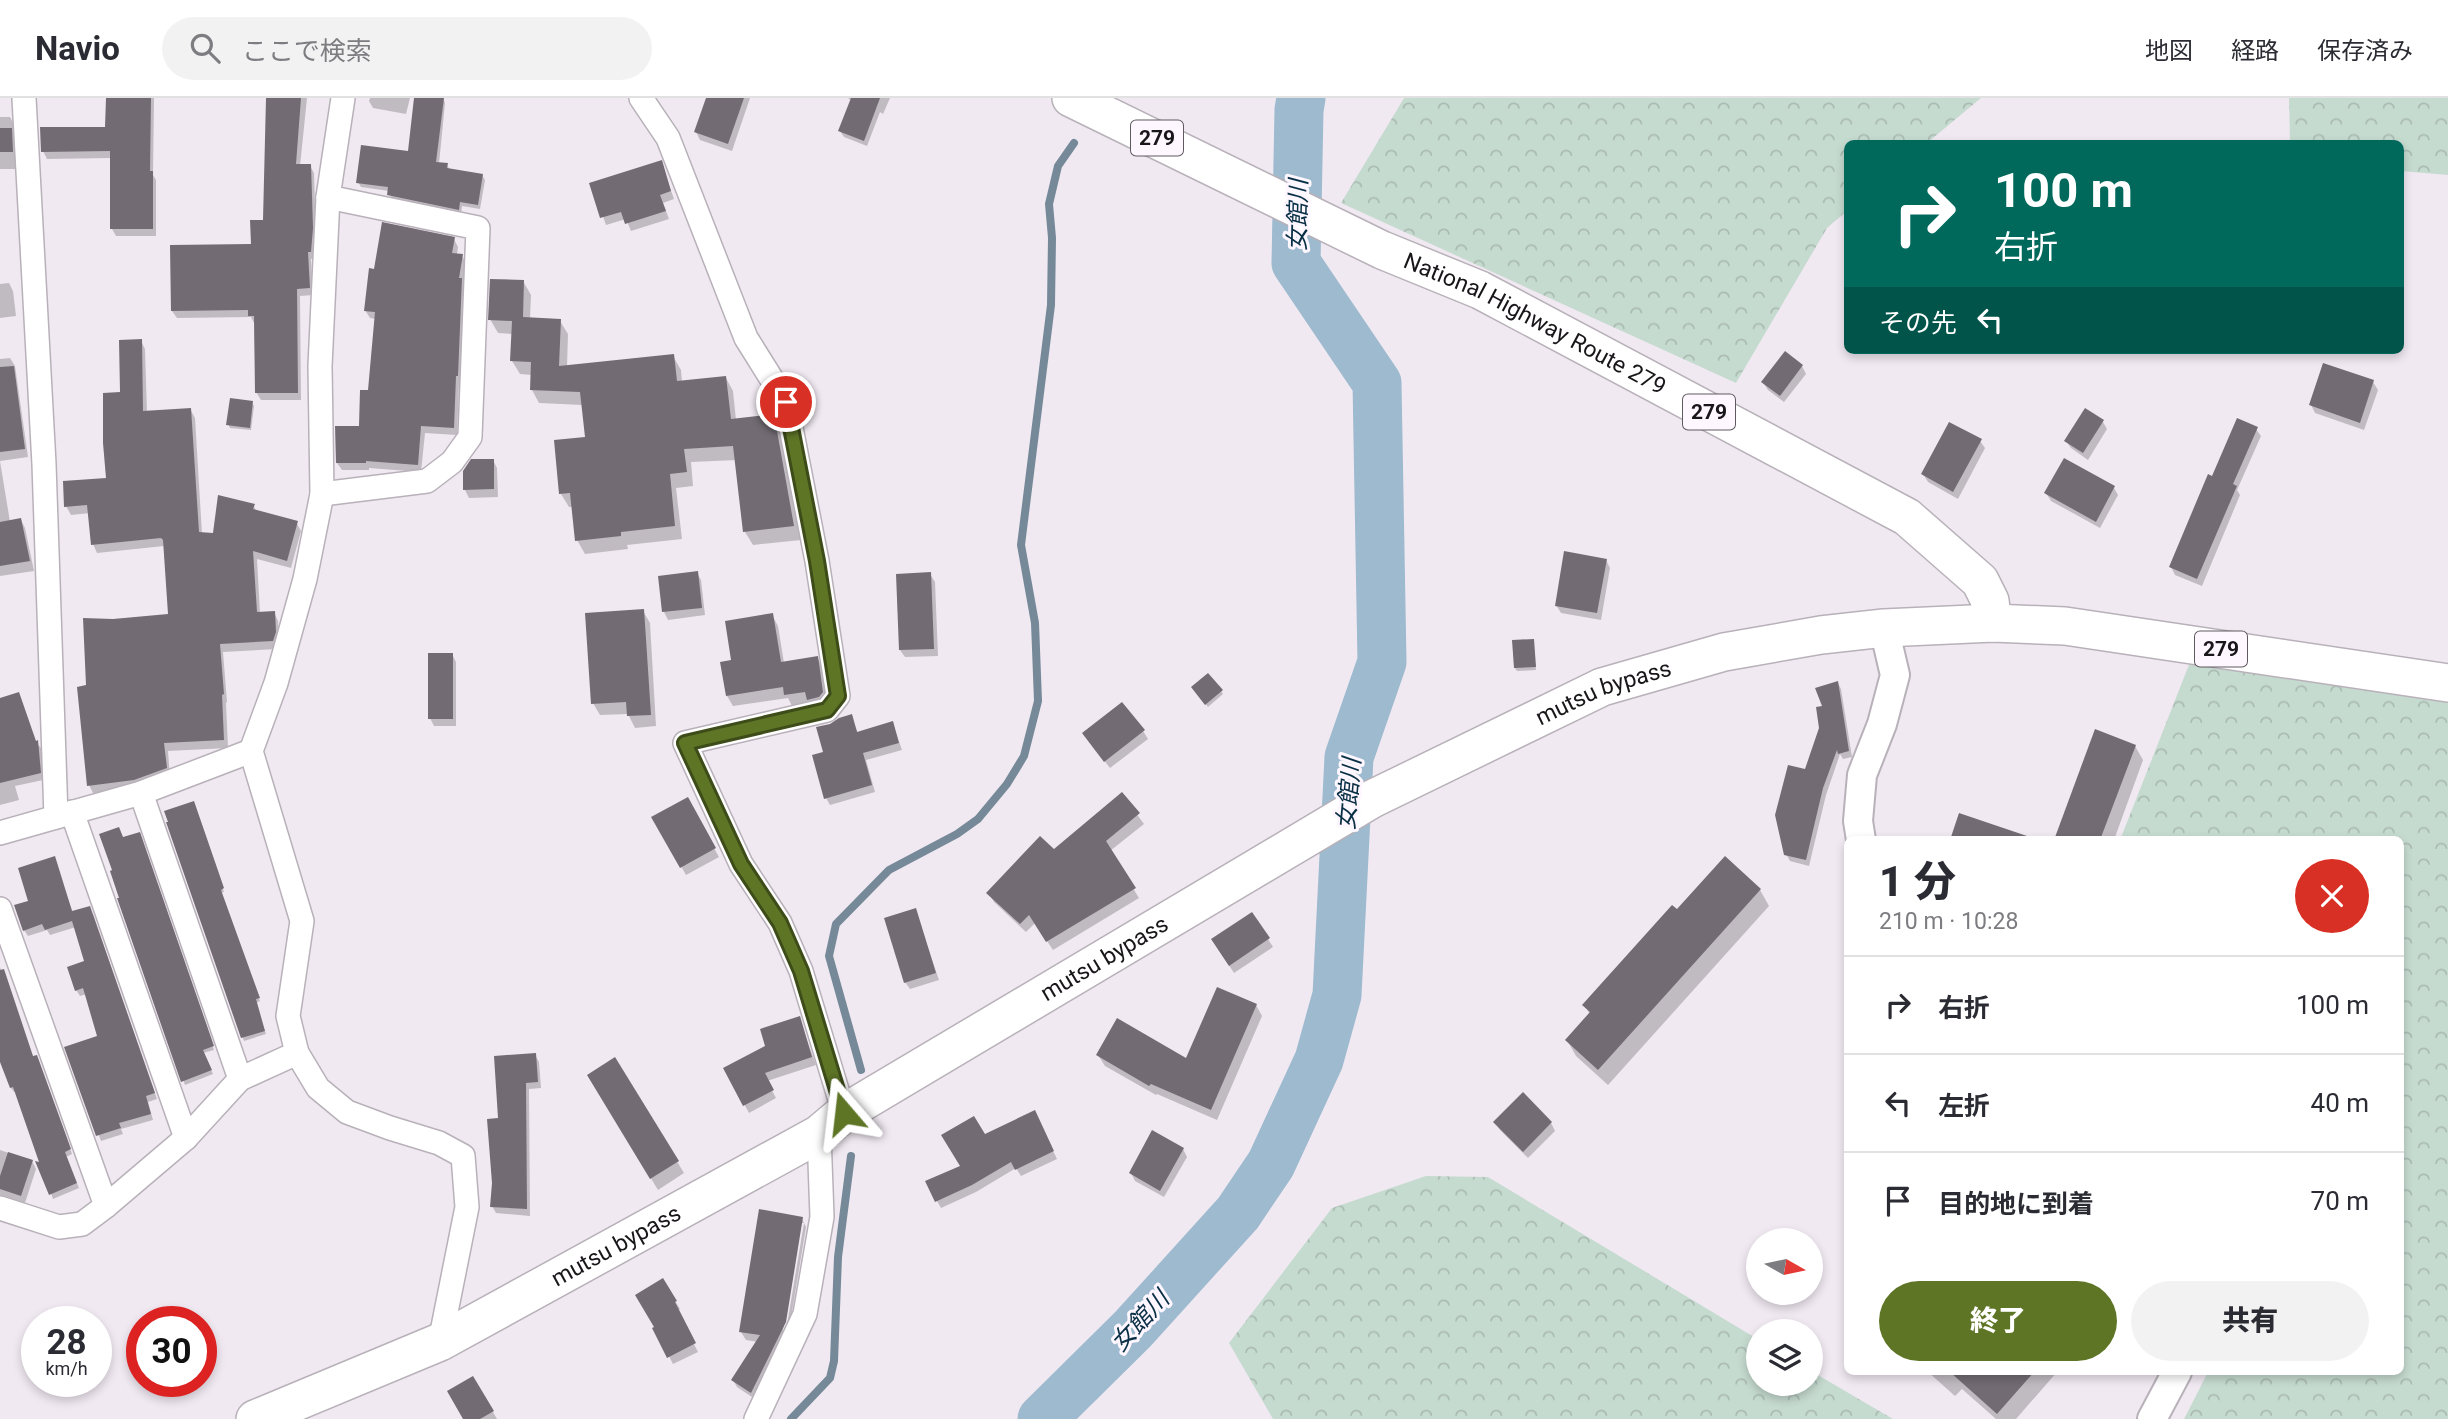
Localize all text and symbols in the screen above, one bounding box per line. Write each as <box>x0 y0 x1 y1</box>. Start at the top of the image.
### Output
search box <box>162 17 652 80</box>
text: Navio <box>35 29 120 68</box>
icon: search <box>186 29 224 67</box>
text: ここで検索 <box>242 36 372 66</box>
text: 地図 <box>2145 37 2193 65</box>
text: 経路 <box>2231 37 2279 65</box>
text: 保存済み <box>2317 37 2413 65</box>
road number: 279 <box>1131 120 1183 156</box>
text: 100 m <box>1994 162 2133 219</box>
icon: right <box>1879 168 1970 259</box>
water label: 女館川 <box>1283 176 1313 251</box>
text: 右折 <box>1994 228 2058 266</box>
street label: National Highway Route 279 <box>1400 247 1671 400</box>
icon: left <box>1971 301 2009 339</box>
text: その先 <box>1879 308 1957 338</box>
pin <box>756 372 816 432</box>
icon: arrive <box>767 383 805 421</box>
road number: 279 <box>1683 394 1735 430</box>
road number: 279 <box>2195 632 2247 666</box>
street label: mutsu bypass <box>1531 655 1674 731</box>
water label: 女館川 <box>1332 754 1366 831</box>
text: 1 分 <box>1879 857 1956 906</box>
button: close <box>2295 859 2369 933</box>
text: 210 m · 10:28 <box>1879 908 2018 935</box>
street label: mutsu bypass <box>1036 910 1173 1007</box>
icon: right <box>1879 986 1917 1024</box>
text: 100 m <box>2296 990 2369 1020</box>
text: 右折 <box>1938 993 1990 1023</box>
position arrow <box>807 1076 881 1150</box>
icon: left <box>1879 1084 1917 1122</box>
text: 40 m <box>2311 1088 2369 1118</box>
text: 左折 <box>1938 1091 1990 1121</box>
icon: arrive <box>1879 1182 1917 1220</box>
text: 70 m <box>2311 1186 2369 1216</box>
text: 目的地に到着 <box>1938 1189 2094 1219</box>
street label: mutsu bypass <box>547 1200 686 1292</box>
north arrow <box>1746 1228 1824 1306</box>
map controls <box>1746 1228 1823 1396</box>
button: 終了 <box>1879 1281 2117 1361</box>
button: 共有 <box>2131 1281 2369 1361</box>
water label: 女館川 <box>1105 1283 1177 1357</box>
speed limit sign: 30 <box>126 1306 217 1397</box>
button: layers <box>1746 1319 1823 1396</box>
text: 28 <box>46 1322 87 1363</box>
text: km/h <box>45 1358 88 1379</box>

